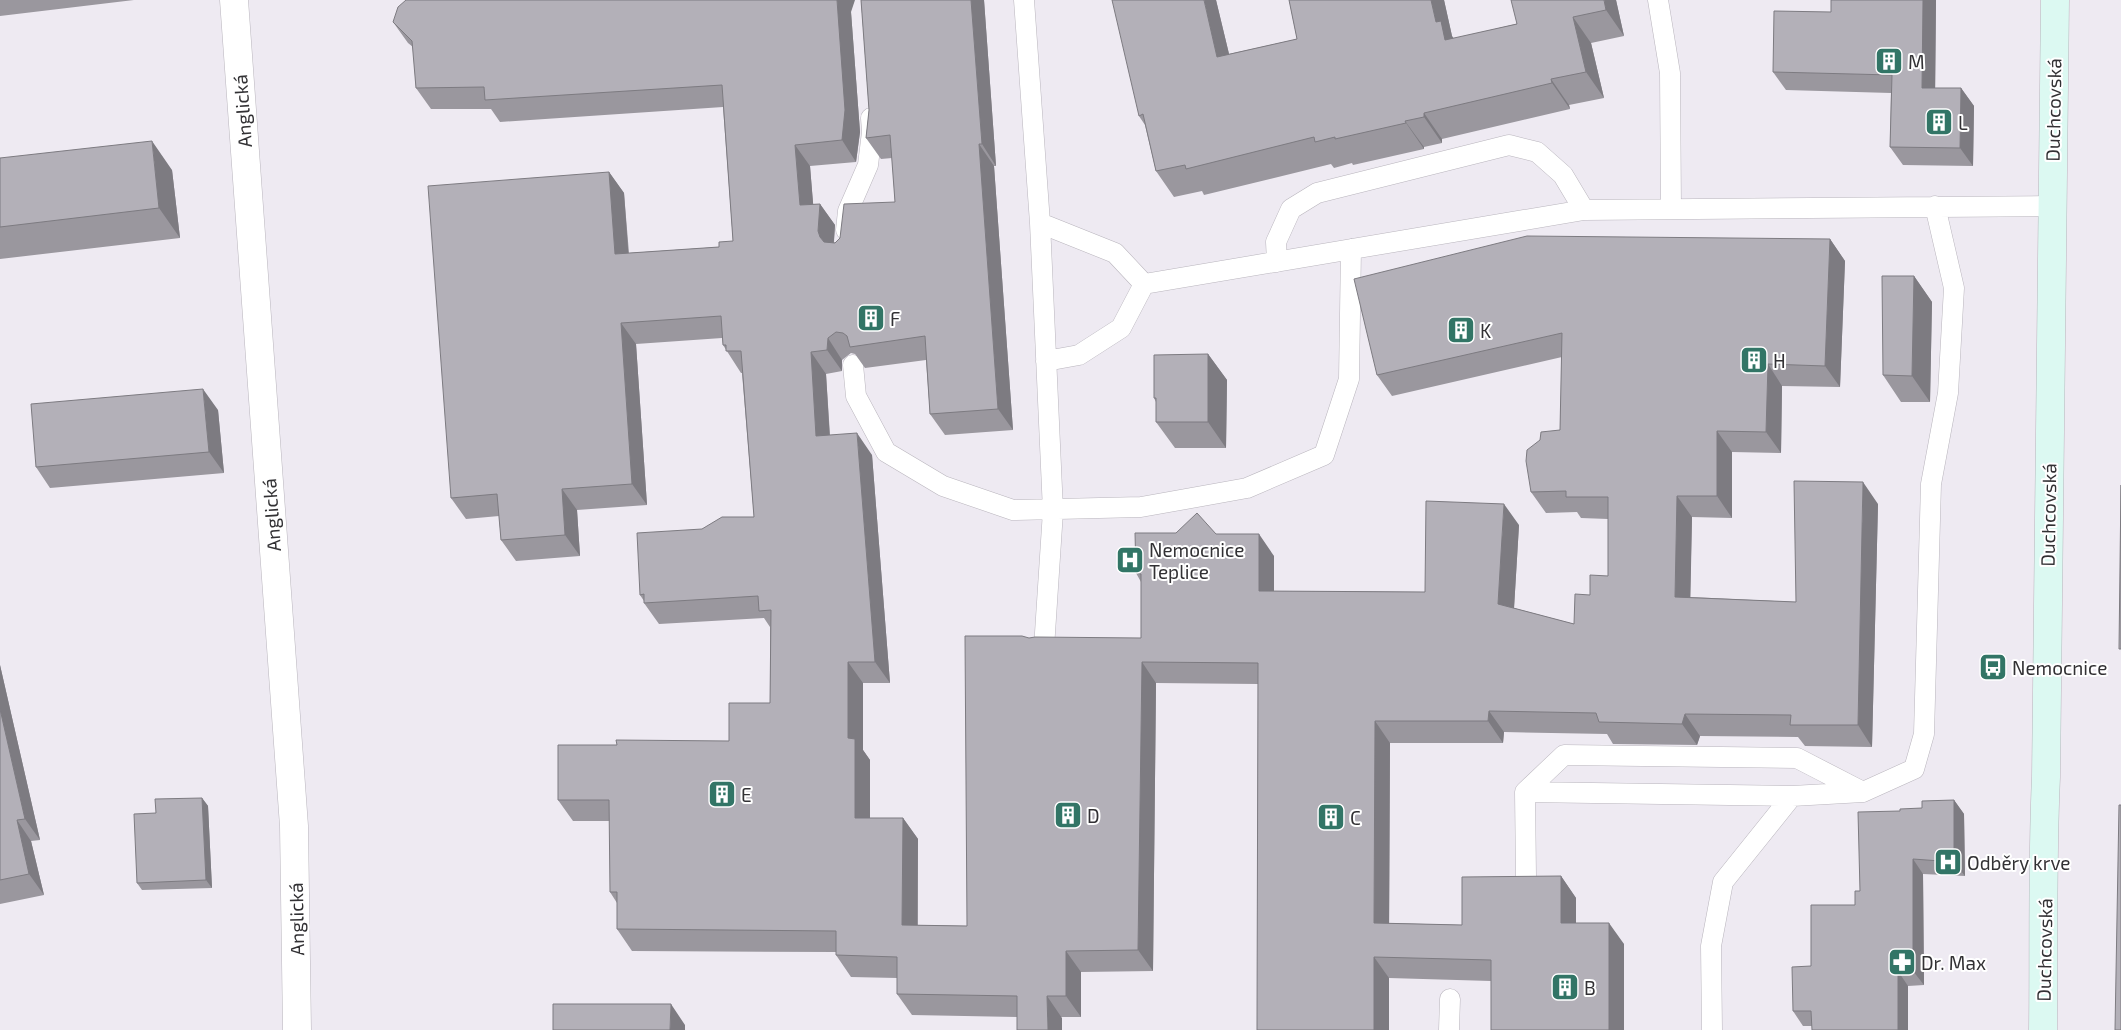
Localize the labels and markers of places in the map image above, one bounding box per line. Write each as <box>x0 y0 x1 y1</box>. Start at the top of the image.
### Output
building icon: M <box>1874 46 1904 76</box>
place label: M <box>1908 50 1925 73</box>
building icon: L <box>1924 107 1954 137</box>
place label: L <box>1958 111 1968 134</box>
building icon: F <box>856 303 886 333</box>
place label: F <box>890 307 900 330</box>
building icon: K <box>1446 315 1476 345</box>
place label: K <box>1480 319 1491 342</box>
building icon: H <box>1739 345 1769 375</box>
place label: H <box>1773 349 1786 372</box>
place label: Nemocnice Teplice <box>1149 538 1244 583</box>
hospital icon: Nemocnice Teplice <box>1115 545 1145 575</box>
bus stop icon: Nemocnice <box>1978 652 2008 682</box>
place label: Nemocnice <box>2012 656 2107 679</box>
building icon: E <box>707 779 737 809</box>
place label: E <box>741 783 752 806</box>
building icon: D <box>1053 800 1083 830</box>
building icon: C <box>1316 802 1346 832</box>
place label: D <box>1087 804 1100 827</box>
place label: C <box>1350 806 1361 829</box>
hospital icon: Odběry krve <box>1933 847 1963 877</box>
place label: Odběry krve <box>1967 851 2071 874</box>
pharmacy icon: Dr. Max <box>1887 947 1917 977</box>
place label: Dr. Max <box>1921 951 1986 974</box>
building icon: B <box>1550 972 1580 1002</box>
place label: B <box>1584 976 1596 999</box>

